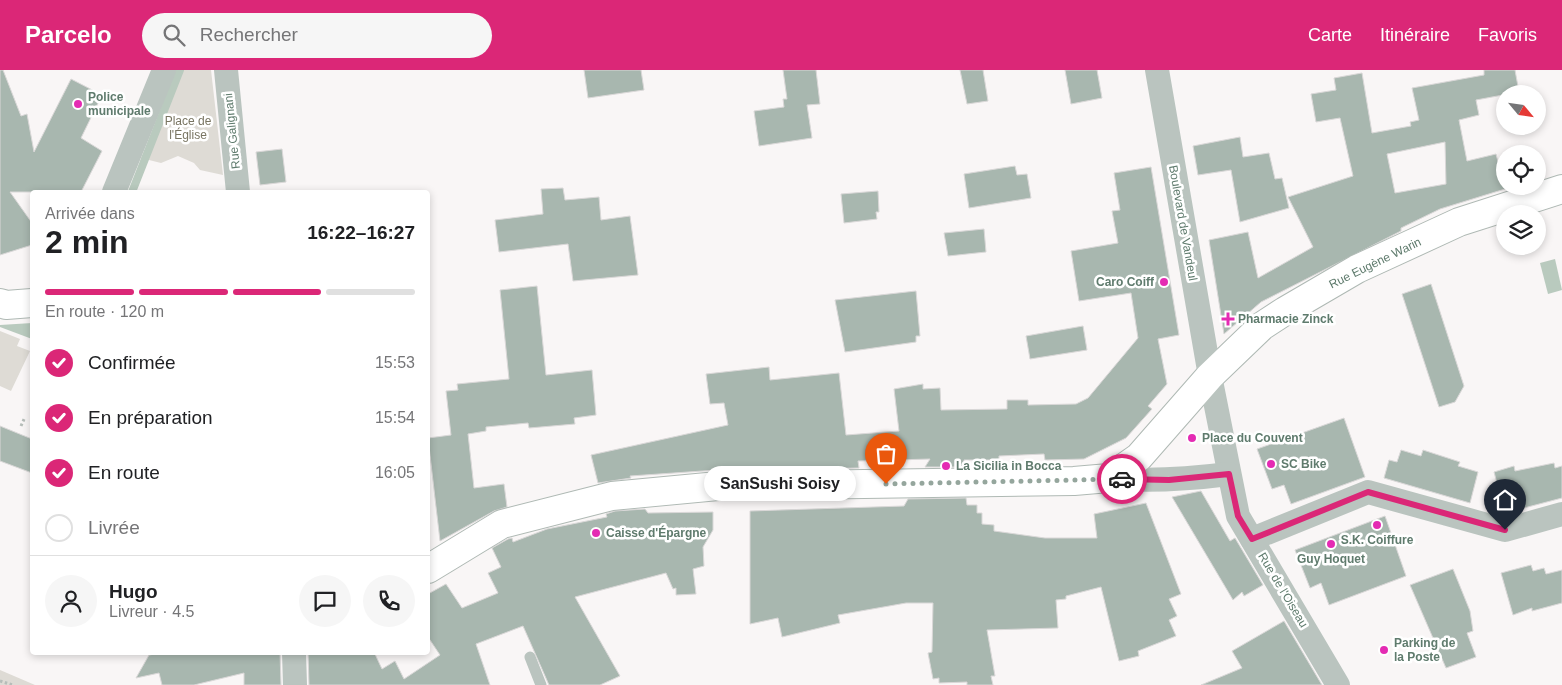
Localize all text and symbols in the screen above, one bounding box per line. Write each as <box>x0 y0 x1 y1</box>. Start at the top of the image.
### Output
search box <box>142 13 492 58</box>
text: Parcelo <box>25 21 112 48</box>
icon: search <box>160 21 188 49</box>
text: Rechercher <box>200 24 298 45</box>
text: Carte <box>1308 25 1352 45</box>
text: Itinéraire <box>1380 25 1450 45</box>
text: Favoris <box>1478 25 1537 45</box>
north arrow <box>1496 85 1546 135</box>
map controls <box>1496 85 1546 255</box>
place label: Police municipale <box>88 90 151 118</box>
street label: Rue Galignani <box>221 92 243 170</box>
marker: Police municipale <box>72 98 84 110</box>
park label: Place de l'Église <box>165 114 212 142</box>
button: locate <box>1496 145 1546 195</box>
street label: Boulevard de Vandeul <box>1166 164 1200 282</box>
text: Arrivée dans <box>45 205 135 222</box>
button: layers <box>1496 205 1546 255</box>
text: 16:22–16:27 <box>307 222 415 243</box>
text: 2 min <box>45 224 129 260</box>
street label: Rue Eugène Warin <box>1327 235 1423 291</box>
place label: Caro Coiff <box>1096 275 1155 289</box>
marker: Caro Coiff <box>1158 276 1170 288</box>
text: En route · 120 m <box>45 303 164 320</box>
place label: Pharmacie Zinck <box>1238 312 1334 326</box>
marker: Pharmacie Zinck <box>1222 313 1234 325</box>
icon: check <box>45 349 73 377</box>
text: Confirmée <box>88 352 176 373</box>
text: 15:53 <box>375 354 415 371</box>
icon: check <box>45 404 73 432</box>
text: En préparation <box>88 407 213 428</box>
text: 15:54 <box>375 409 415 426</box>
place label: Place du Couvent <box>1202 431 1303 445</box>
marker: Place du Couvent <box>1186 432 1198 444</box>
pin <box>865 433 907 484</box>
icon: bag <box>872 440 900 468</box>
courier <box>1097 454 1147 504</box>
place label: SC Bike <box>1281 457 1327 471</box>
marker: SC Bike <box>1265 458 1277 470</box>
icon: check <box>45 459 73 487</box>
place label: La Sicilia in Bocca <box>956 459 1062 473</box>
marker: La Sicilia in Bocca <box>940 460 952 472</box>
text: En route <box>88 462 160 483</box>
text: 16:05 <box>375 464 415 481</box>
icon: car <box>1108 465 1136 493</box>
callout: SanSushi Soisy <box>704 466 856 502</box>
text: SanSushi Soisy <box>720 475 840 492</box>
pin <box>1484 479 1526 530</box>
icon: home <box>1491 486 1519 514</box>
text: Livrée <box>88 517 140 538</box>
marker: S.K. Coiffure <box>1371 519 1383 531</box>
place label: Caisse d'Épargne <box>606 525 707 540</box>
marker: Caisse d'Épargne <box>590 527 602 539</box>
place label: S.K. Coiffure <box>1341 533 1414 547</box>
marker: Guy Hoquet <box>1325 538 1337 550</box>
street label: Rue de l'Oiseau <box>1255 550 1311 630</box>
place label: Guy Hoquet <box>1297 552 1365 566</box>
button: person <box>45 575 97 627</box>
button: chat <box>299 575 351 627</box>
button: phone <box>363 575 415 627</box>
text: Hugo <box>109 581 158 602</box>
text: Livreur · 4.5 <box>109 603 194 620</box>
place label: Parking de la Poste <box>1394 636 1456 664</box>
marker: Parking de la Poste <box>1378 644 1390 656</box>

